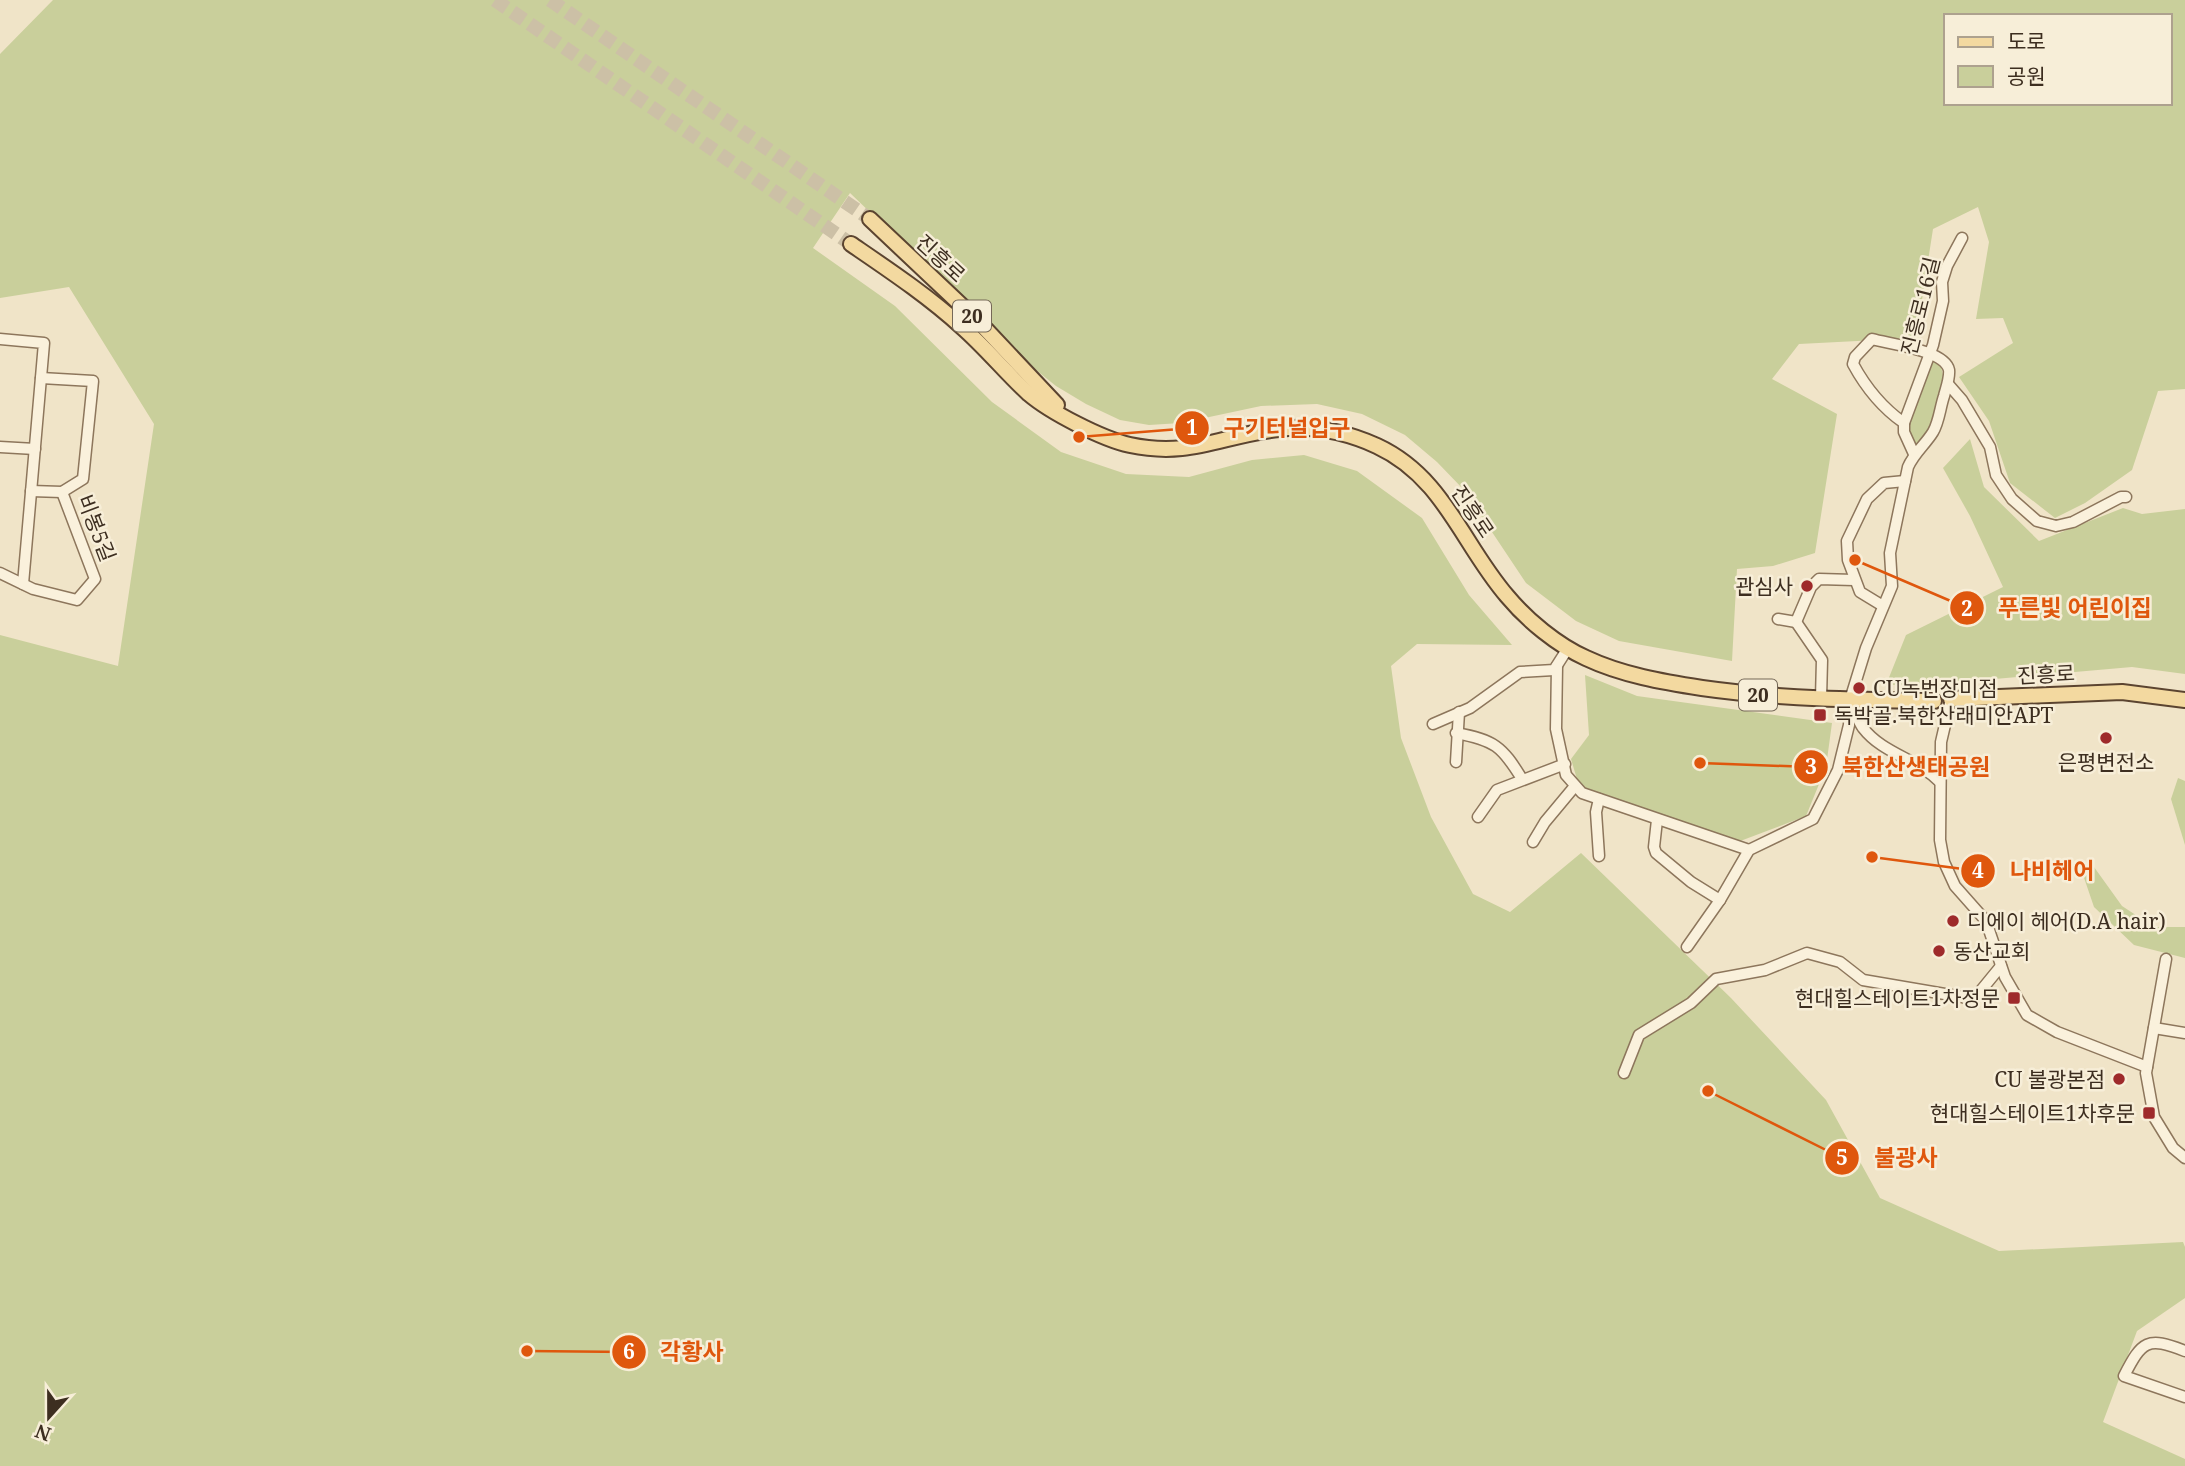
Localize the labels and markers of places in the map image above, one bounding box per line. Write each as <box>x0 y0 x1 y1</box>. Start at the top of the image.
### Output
callout: 구기터널입구 <box>1175 406 1365 450</box>
place label: 관심사 <box>1735 572 1793 600</box>
marker: 관심사 <box>1799 578 1815 594</box>
callout: 푸른빛 어린이집 <box>1949 586 2166 630</box>
place label: CU녹번장미점 <box>1873 674 1998 702</box>
marker: CU녹번장미점 <box>1851 680 1867 696</box>
place label: 독박골.북한산래미안APT <box>1834 701 2054 729</box>
marker: 독박골.북한산래미안APT <box>1812 707 1828 723</box>
marker: 은평변전소 <box>2098 730 2114 746</box>
callout: 북한산생태공원 <box>1793 745 2005 789</box>
place label: 은평변전소 <box>2058 748 2154 776</box>
callout: 나비헤어 <box>1961 849 2108 893</box>
place label: 디에이 헤어(D.A hair) <box>1967 907 2166 935</box>
marker: 디에이 헤어(D.A hair) <box>1945 913 1961 929</box>
place label: 동산교회 <box>1953 937 2030 965</box>
marker: 동산교회 <box>1931 943 1947 959</box>
place label: 현대힐스테이트1차정문 <box>1795 984 2000 1012</box>
marker: 현대힐스테이트1차정문 <box>2006 990 2022 1006</box>
place label: CU 불광본점 <box>1994 1065 2105 1093</box>
marker: CU 불광본점 <box>2111 1071 2127 1087</box>
place label: 현대힐스테이트1차후문 <box>1930 1099 2135 1127</box>
marker: 현대힐스테이트1차후문 <box>2141 1105 2157 1121</box>
callout: 불광사 <box>1825 1136 1951 1180</box>
callout: 각황사 <box>611 1330 738 1374</box>

